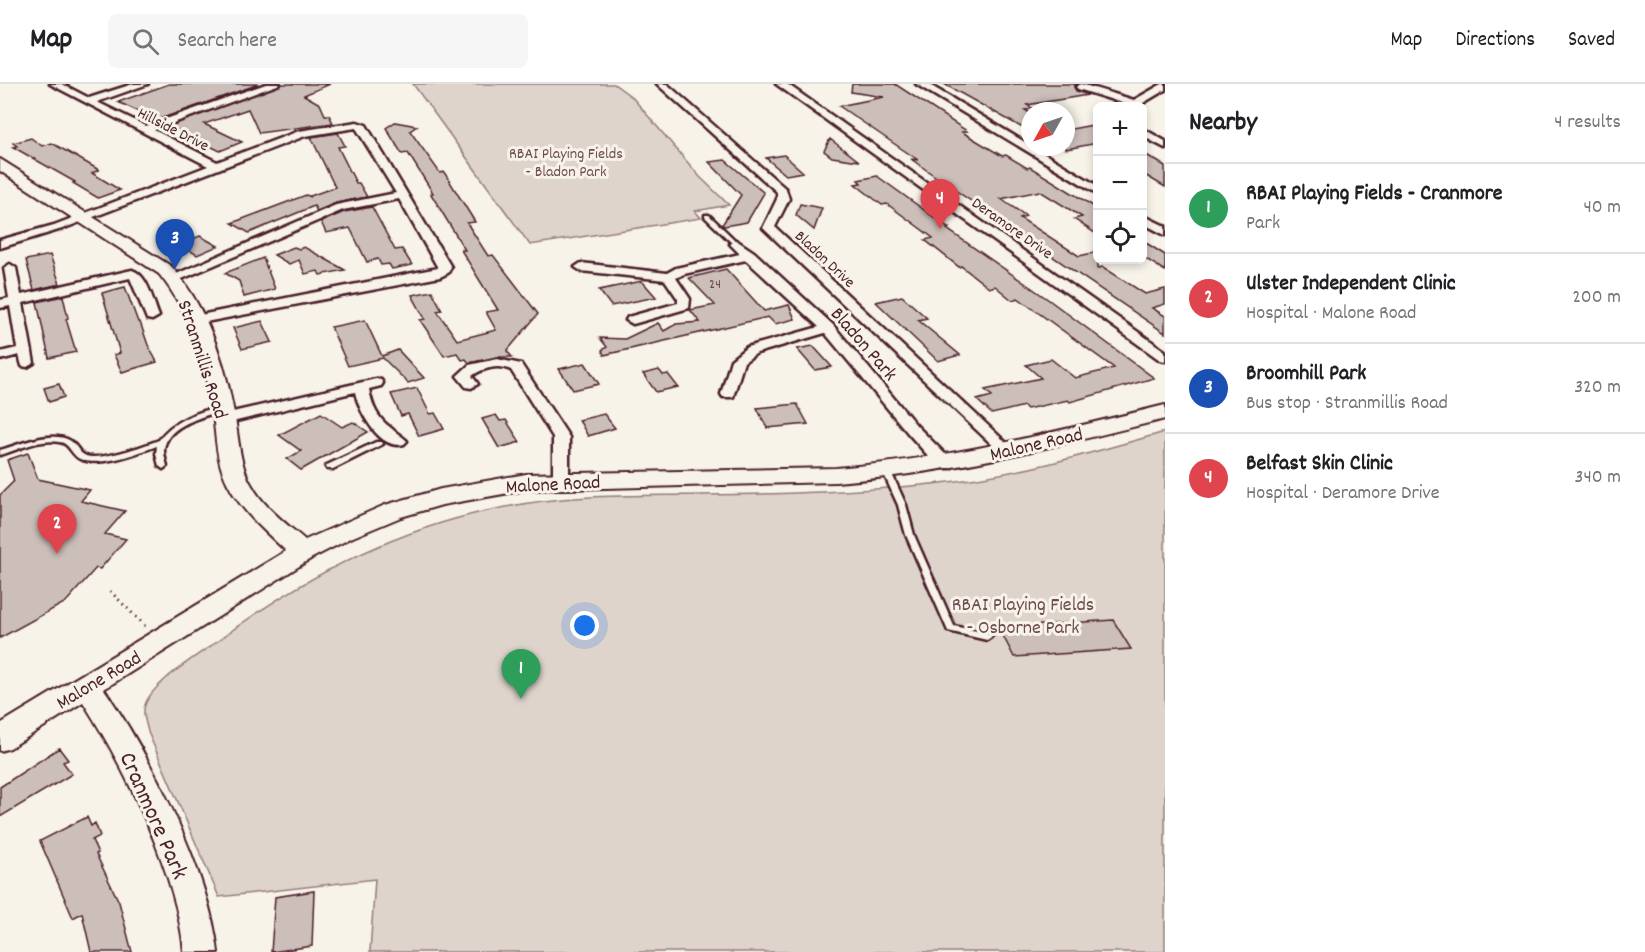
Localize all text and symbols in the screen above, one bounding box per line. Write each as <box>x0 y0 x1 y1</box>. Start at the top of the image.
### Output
search box <box>108 14 528 68</box>
text: Map <box>30 21 72 61</box>
icon: search <box>129 25 162 58</box>
text: Search here <box>177 26 277 57</box>
text: Map <box>1391 26 1422 56</box>
text: Directions <box>1455 26 1535 56</box>
text: Saved <box>1568 26 1615 56</box>
street label: Hillside Drive <box>133 102 213 158</box>
north arrow <box>1021 102 1075 156</box>
map controls <box>1093 102 1147 264</box>
button: + <box>1093 102 1147 156</box>
text: Nearby <box>1189 105 1257 142</box>
text: 4 results <box>1554 109 1621 137</box>
park label: RBAI Playing Fields - Bladon Park <box>509 143 623 184</box>
button: − <box>1093 156 1147 210</box>
text: RBAI Playing Fields - Cranmore <box>1246 179 1503 210</box>
pin: 4 <box>920 180 960 229</box>
street label: Deramore Drive <box>966 193 1057 266</box>
text: 1 <box>1206 194 1211 222</box>
text: 40 m <box>1583 194 1621 222</box>
button: locate <box>1093 210 1147 264</box>
text: Park <box>1246 210 1280 238</box>
pin: 3 <box>156 220 195 269</box>
street label: Bladon Drive <box>789 226 860 294</box>
text: Ulster Independent Clinic <box>1246 269 1456 300</box>
house number: 24 <box>709 275 721 295</box>
text: 2 <box>1204 284 1213 312</box>
text: 200 m <box>1572 284 1621 312</box>
street label: Stranmillis Road <box>169 297 234 423</box>
text: Hospital · Malone Road <box>1246 300 1416 328</box>
street label: Bladon Park <box>823 302 903 388</box>
text: Broomhill Park <box>1246 359 1366 390</box>
text: 3 <box>1204 374 1213 402</box>
text: 320 m <box>1574 374 1621 402</box>
text: Bus stop · Stranmillis Road <box>1246 390 1448 418</box>
street label: Malone Road <box>987 422 1086 470</box>
text: Belfast Skin Clinic <box>1246 449 1393 480</box>
text: 4 <box>1204 464 1213 492</box>
text: 340 m <box>1575 464 1621 492</box>
street label: Malone Road <box>505 470 601 502</box>
text: Hospital · Deramore Drive <box>1246 480 1440 508</box>
pin: 2 <box>38 504 76 554</box>
park label: RBAI Playing Fields - Osborne Park <box>952 592 1094 643</box>
your location <box>570 611 599 640</box>
street label: Malone Road <box>52 645 147 718</box>
pin: 1 <box>502 650 540 699</box>
street label: Cranmore Park <box>109 747 195 885</box>

